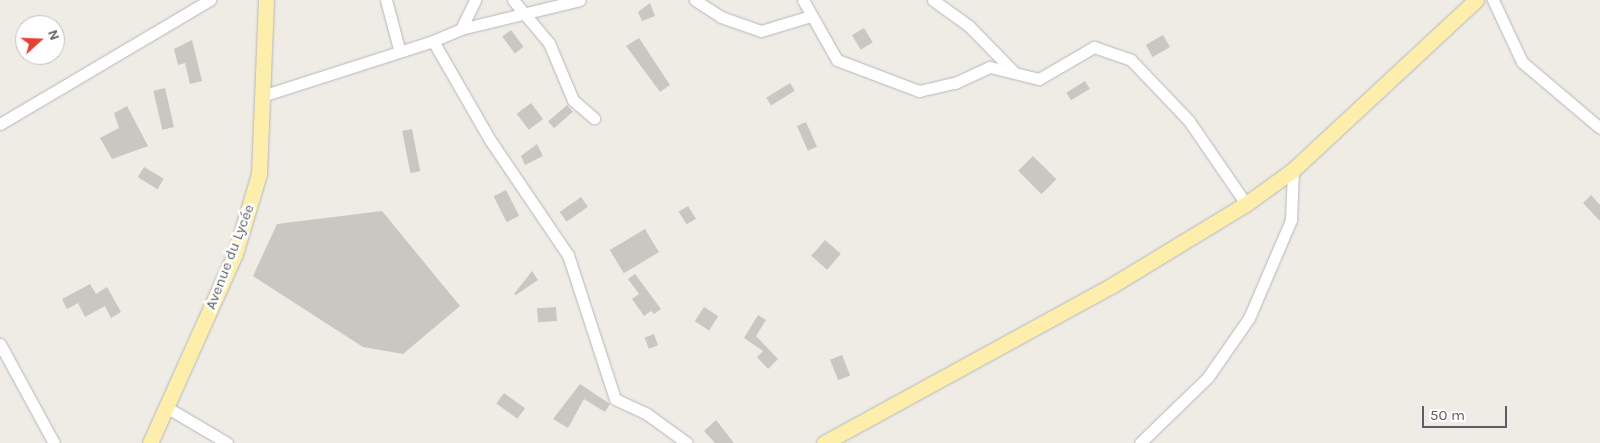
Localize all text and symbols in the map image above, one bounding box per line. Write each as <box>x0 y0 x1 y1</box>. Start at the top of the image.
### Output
north arrow <box>15 15 65 65</box>
text: N <box>44 27 63 43</box>
street label: Avenue du Lycée <box>202 202 258 312</box>
scale bar <box>1425 396 1510 428</box>
text: 50 m <box>1430 406 1465 424</box>

